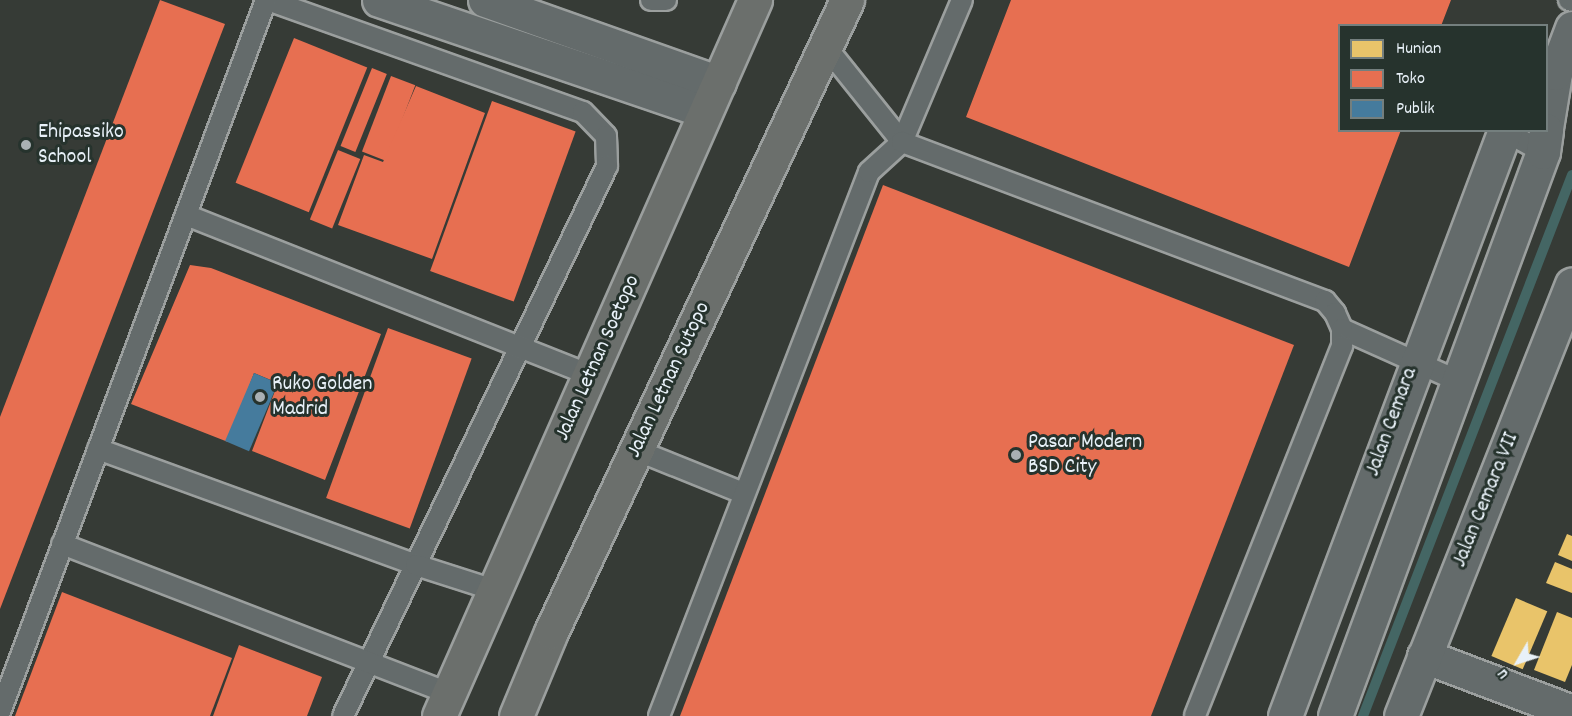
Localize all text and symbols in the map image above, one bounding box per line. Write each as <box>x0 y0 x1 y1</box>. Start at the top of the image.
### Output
legend <box>1338 24 1548 132</box>
text: Hunian <box>1396 37 1441 62</box>
text: Toko <box>1396 67 1425 92</box>
text: Publik <box>1396 97 1435 122</box>
place label: Ehipassiko School <box>38 119 124 170</box>
marker: Ehipassiko School <box>19 138 33 152</box>
street label: Jalan Letnan Soetopo <box>550 271 646 445</box>
street label: Jalan Letnan Sutopo <box>621 298 717 462</box>
street label: Jalan Cemara <box>1360 364 1424 480</box>
place label: Ruko Golden Madrid <box>272 371 372 422</box>
marker: Ruko Golden Madrid <box>253 390 267 404</box>
place label: Pasar Modern BSD City <box>1028 429 1142 481</box>
street label: Jalan Cemara VII <box>1447 429 1525 571</box>
marker: Pasar Modern BSD City <box>1009 448 1023 462</box>
north arrow <box>1488 632 1548 692</box>
text: U <box>1492 663 1515 684</box>

